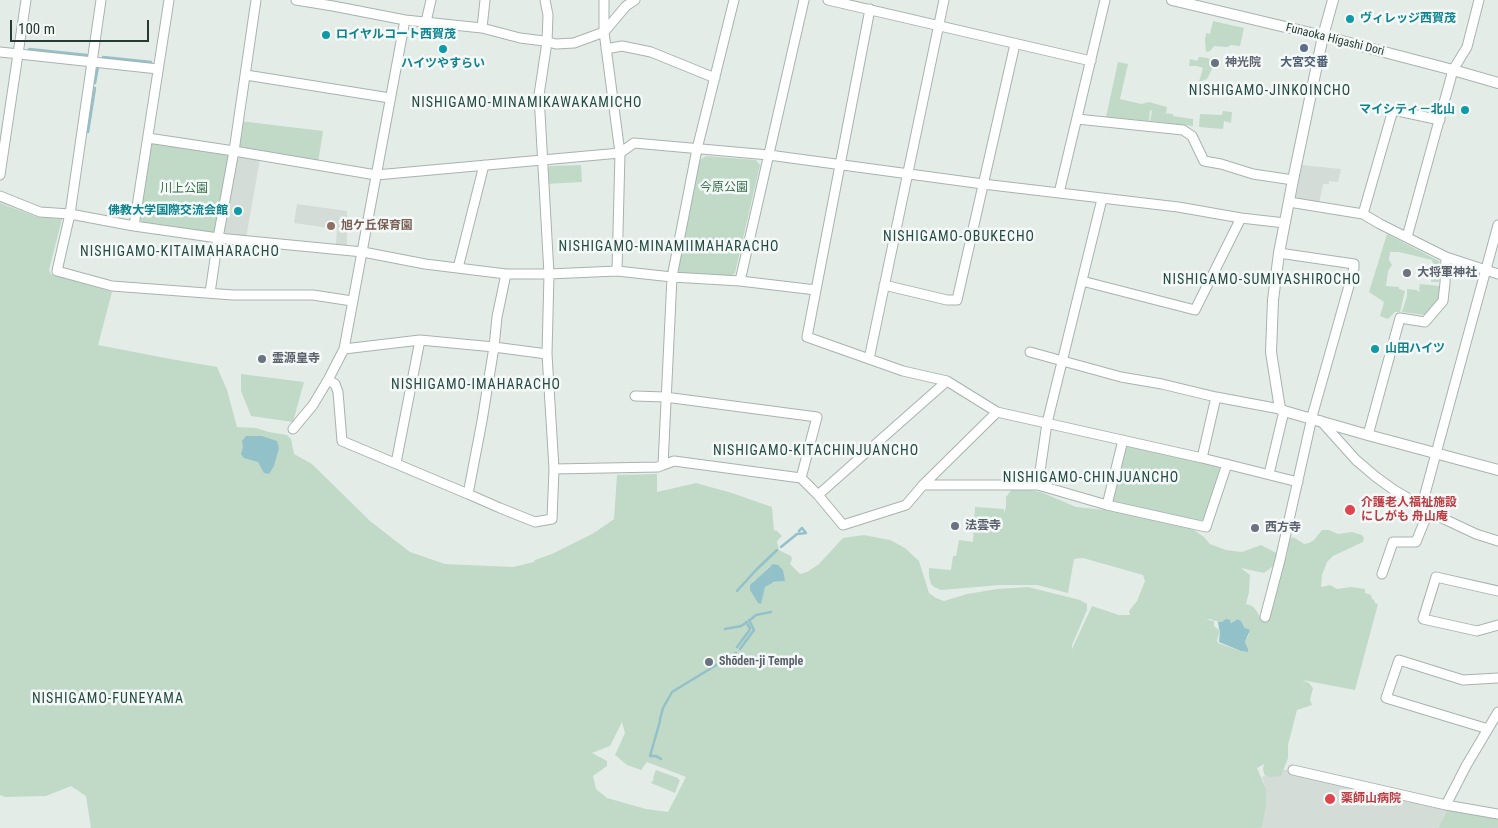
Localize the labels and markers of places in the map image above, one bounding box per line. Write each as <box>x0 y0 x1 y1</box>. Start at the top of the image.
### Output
place label: ヴィレッジ西賀茂 <box>1360 12 1456 26</box>
marker: ヴィレッジ西賀茂 <box>1344 13 1356 25</box>
place label: ロイヤルコート西賀茂 <box>336 28 456 42</box>
marker: ロイヤルコート西賀茂 <box>320 29 332 41</box>
marker: 大宮交番 <box>1298 42 1310 54</box>
marker: ハイツやすらい <box>437 43 449 55</box>
place label: 神光院 <box>1225 56 1261 70</box>
place label: 大宮交番 <box>1280 56 1328 70</box>
place label: ハイツやすらい <box>401 57 485 71</box>
marker: 神光院 <box>1209 57 1221 69</box>
place label: マイシティ－北山 <box>1359 103 1455 117</box>
marker: マイシティ－北山 <box>1459 104 1471 116</box>
place label: 佛教大学国際交流会館 <box>108 204 228 218</box>
marker: 佛教大学国際交流会館 <box>232 205 244 217</box>
place label: 旭ケ丘保育園 <box>341 219 413 233</box>
marker: 旭ケ丘保育園 <box>325 220 337 232</box>
place label: 大将軍神社 <box>1417 266 1477 280</box>
marker: 大将軍神社 <box>1401 267 1413 279</box>
place label: 山田ハイツ <box>1385 342 1445 356</box>
marker: 山田ハイツ <box>1369 343 1381 355</box>
place label: 霊源皇寺 <box>272 352 320 366</box>
marker: 霊源皇寺 <box>256 353 268 365</box>
place label: 介護老人福祉施設 にしがも 舟山庵 <box>1361 496 1457 524</box>
marker: 介護老人福祉施設 にしがも 舟山庵 <box>1343 503 1357 517</box>
place label: 法雲寺 <box>965 519 1001 533</box>
marker: 法雲寺 <box>949 520 961 532</box>
place label: 西方寺 <box>1265 521 1301 535</box>
marker: 西方寺 <box>1249 522 1261 534</box>
place label: Shōden-ji Temple <box>719 655 803 669</box>
marker: Shōden-ji Temple <box>703 656 715 668</box>
marker: 薬師山病院 <box>1323 792 1337 806</box>
place label: 薬師山病院 <box>1341 792 1401 806</box>

